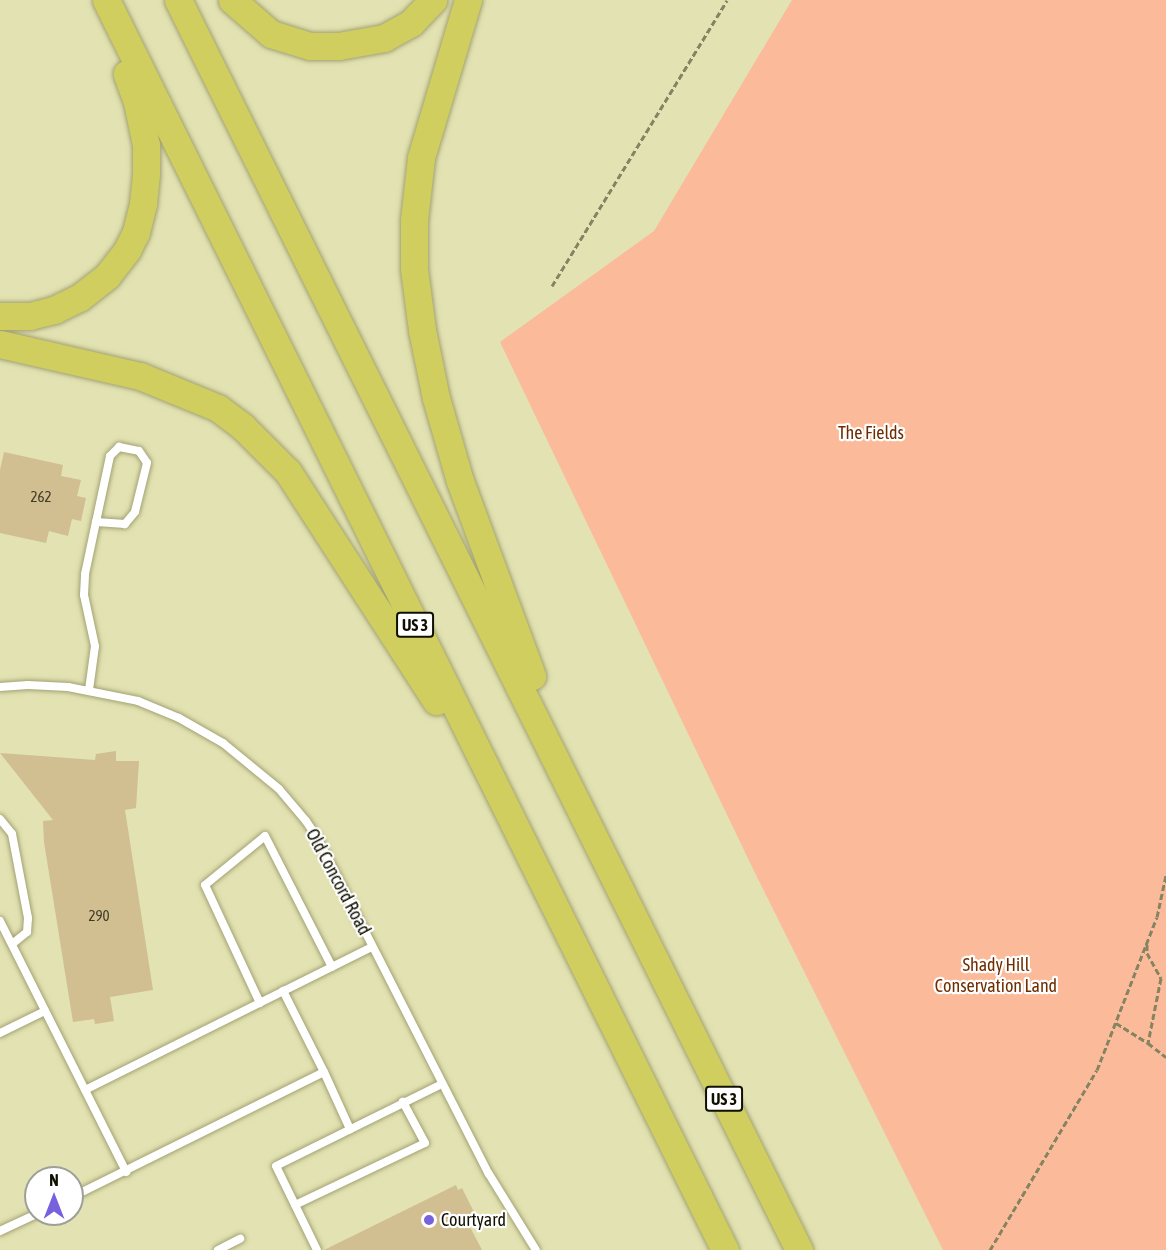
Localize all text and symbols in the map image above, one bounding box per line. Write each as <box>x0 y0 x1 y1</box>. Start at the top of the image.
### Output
park label: The Fields <box>838 422 904 444</box>
house number: 262 <box>30 488 52 506</box>
road number: US 3 <box>396 612 434 638</box>
street label: Old Concord Road <box>301 825 375 939</box>
house number: 290 <box>88 907 110 925</box>
park label: Shady Hill Conservation Land <box>935 955 1057 998</box>
road number: US 3 <box>704 1086 744 1112</box>
north arrow <box>24 1166 84 1226</box>
text: N <box>49 1171 59 1189</box>
place label: Courtyard <box>441 1209 506 1231</box>
marker: Courtyard <box>422 1213 436 1227</box>

